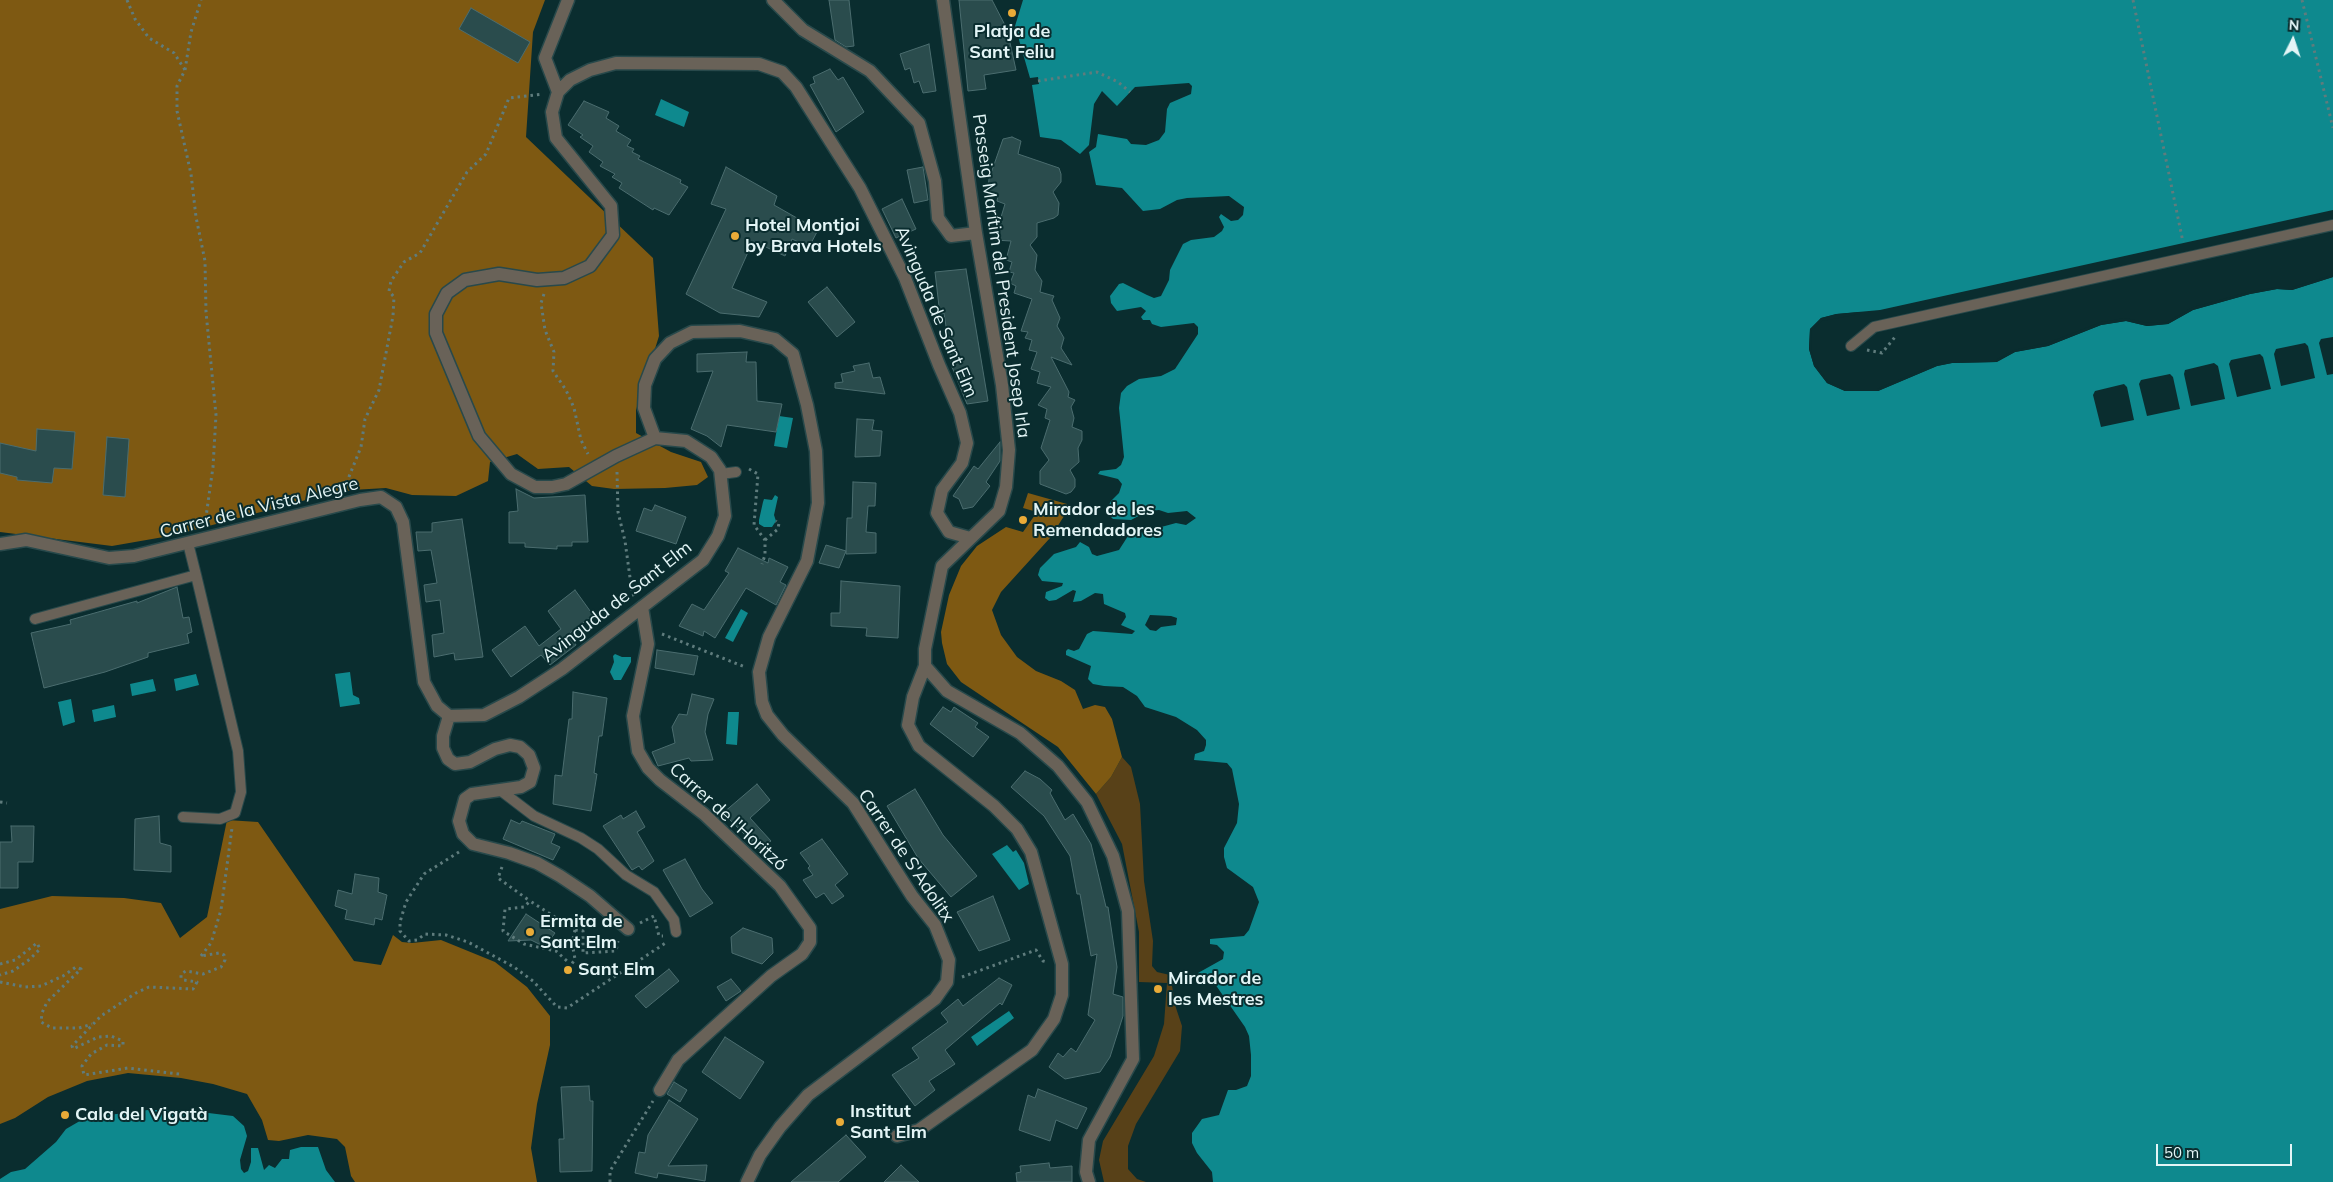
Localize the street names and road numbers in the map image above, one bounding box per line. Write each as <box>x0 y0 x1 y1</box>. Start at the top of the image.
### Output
street label: Passeig Marítim del President Josep Irla <box>968 113 1034 439</box>
street label: Avinguda de Sant Elm <box>890 223 982 401</box>
street label: Carrer de la Vista Alegre <box>158 473 360 543</box>
street label: Avinguda de Sant Elm <box>538 537 696 667</box>
street label: Carrer de l'Horitzó <box>665 758 791 876</box>
street label: Carrer de S'Adolitx <box>853 785 959 927</box>

